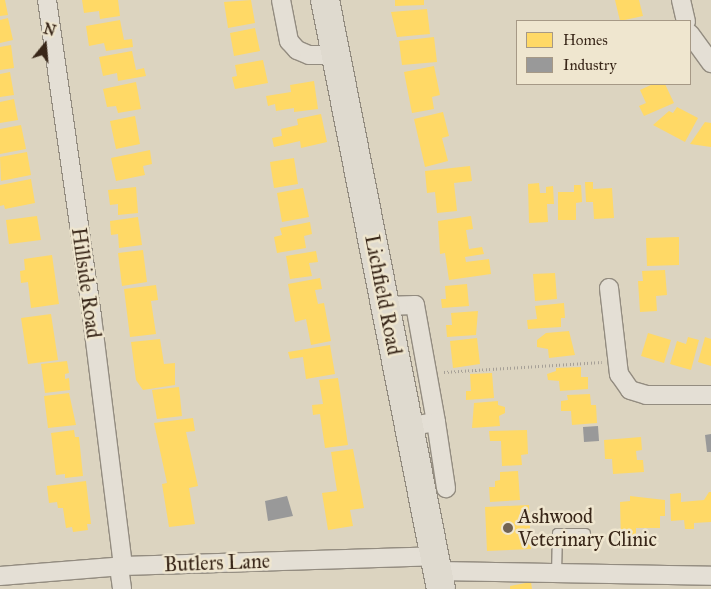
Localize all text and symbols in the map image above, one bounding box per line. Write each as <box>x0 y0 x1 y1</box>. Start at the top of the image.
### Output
north arrow <box>20 20 70 70</box>
text: N <box>41 20 58 40</box>
legend <box>516 20 691 85</box>
text: Homes <box>563 31 608 49</box>
text: Industry <box>563 56 617 74</box>
street label: Hillside Road <box>66 226 106 340</box>
street label: Lichfield Road <box>360 233 406 357</box>
place label: Ashwood Veterinary Clinic <box>518 504 657 551</box>
marker: Ashwood Veterinary Clinic <box>502 522 514 534</box>
street label: Butlers Lane <box>164 549 270 577</box>

